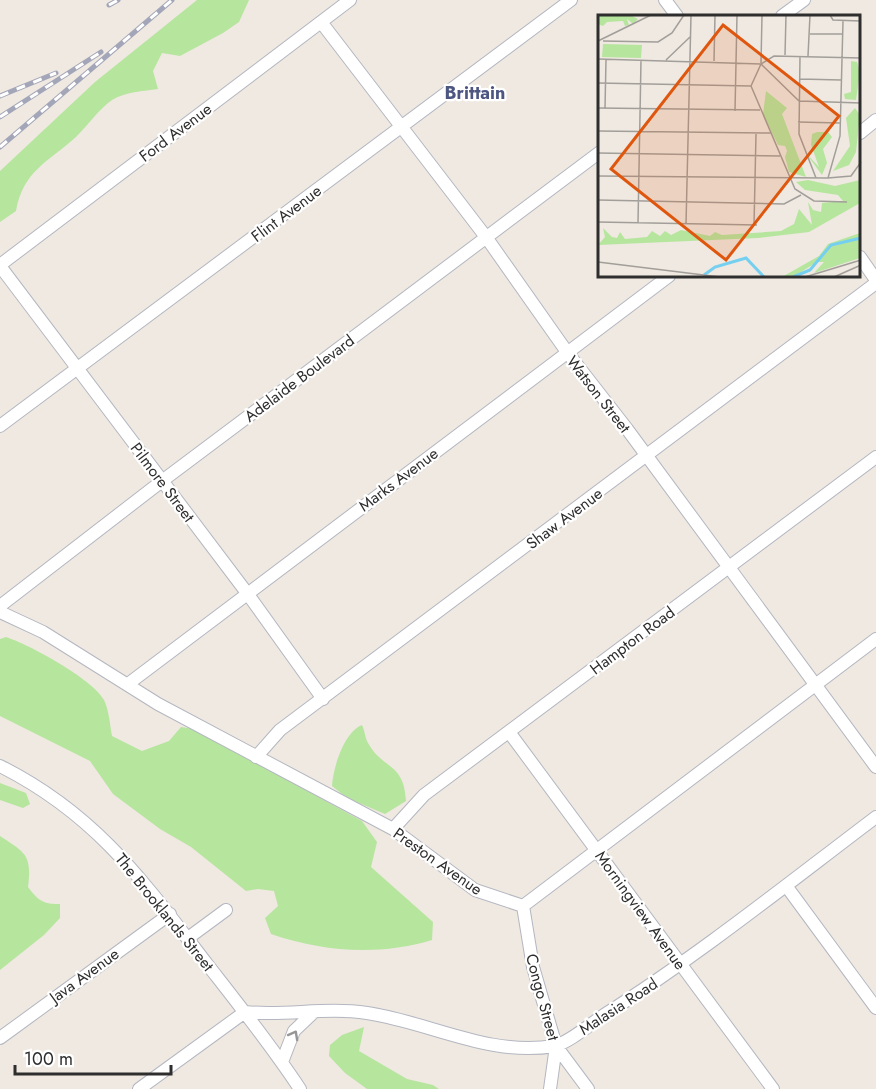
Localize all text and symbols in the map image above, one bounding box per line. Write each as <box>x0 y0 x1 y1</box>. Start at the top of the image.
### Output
inset map <box>598 15 861 278</box>
district label: Brittain <box>445 80 505 106</box>
street label: Ford Avenue <box>134 97 216 167</box>
street label: Flint Avenue <box>246 179 326 247</box>
street label: Adelaide Boulevard <box>239 329 359 428</box>
street label: Watson Street <box>561 351 636 438</box>
street label: Pilmore Street <box>125 438 200 527</box>
street label: Marks Avenue <box>354 442 443 517</box>
street label: Shaw Avenue <box>521 482 607 555</box>
street label: Hampton Road <box>585 601 680 680</box>
street label: Preston Avenue <box>389 822 487 901</box>
street label: Morningview Avenue <box>590 846 692 974</box>
street label: The Brooklands Street <box>110 848 220 976</box>
street label: Java Avenue <box>43 942 124 1010</box>
street label: Congo Street <box>520 951 565 1043</box>
street label: Malasia Road <box>574 972 662 1040</box>
one-way arrow <box>287 1031 298 1041</box>
scale bar <box>15 1038 171 1076</box>
text: 100 m <box>24 1046 73 1072</box>

